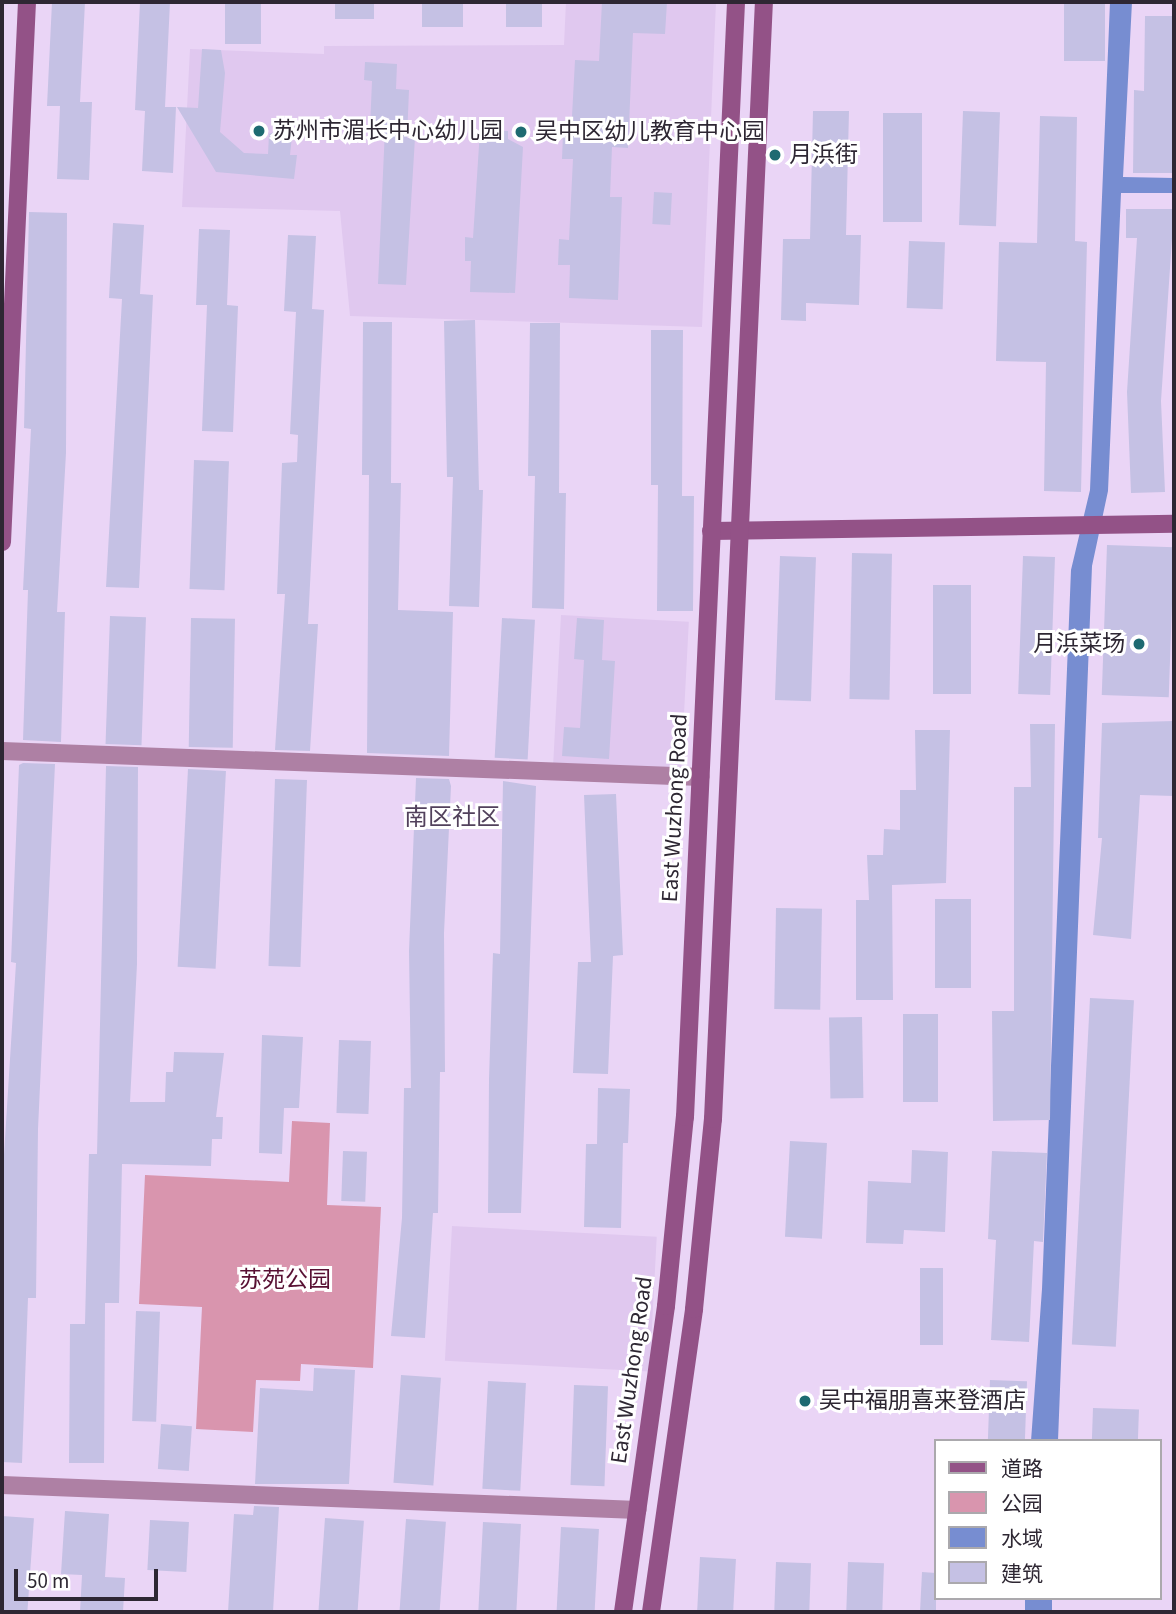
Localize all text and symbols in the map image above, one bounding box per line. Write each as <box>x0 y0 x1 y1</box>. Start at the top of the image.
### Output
place label: 苏州市湄长中心幼儿园 <box>273 117 503 145</box>
place label: 吴中区幼儿教育中心园 <box>535 118 765 146</box>
marker: 苏州市湄长中心幼儿园 <box>251 123 267 139</box>
marker: 吴中区幼儿教育中心园 <box>513 124 529 140</box>
place label: 月浜街 <box>789 141 858 169</box>
marker: 月浜街 <box>767 147 783 163</box>
place label: 月浜菜场 <box>1033 630 1125 658</box>
marker: 月浜菜场 <box>1131 636 1147 652</box>
street label: East Wuzhong Road <box>656 713 694 903</box>
district label: 南区社区 <box>404 804 500 832</box>
park label: 苏苑公园 <box>239 1266 331 1294</box>
street label: East Wuzhong Road <box>605 1275 659 1465</box>
place label: 吴中福朋喜来登酒店 <box>819 1387 1026 1415</box>
marker: 吴中福朋喜来登酒店 <box>797 1393 813 1409</box>
legend <box>934 1439 1162 1600</box>
text: 道路 <box>1001 1454 1043 1484</box>
text: 公园 <box>1001 1489 1043 1519</box>
text: 水域 <box>1001 1524 1043 1554</box>
scale bar <box>18 1554 161 1598</box>
text: 建筑 <box>1001 1559 1043 1589</box>
text: 50 m <box>27 1566 69 1596</box>

